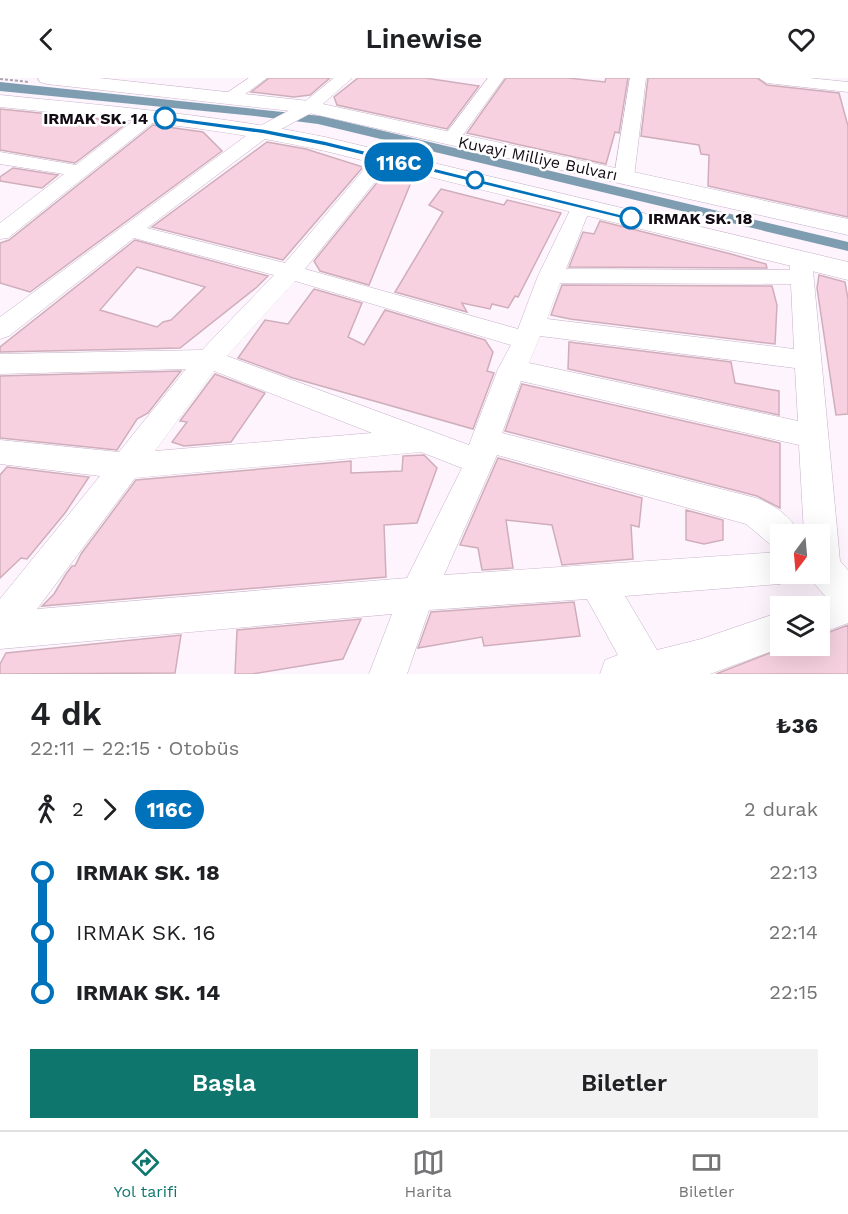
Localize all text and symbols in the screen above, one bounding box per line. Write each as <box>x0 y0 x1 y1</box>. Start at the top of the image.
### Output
icon: back <box>30 23 63 56</box>
text: Linewise <box>365 23 483 55</box>
icon: heart <box>785 23 818 56</box>
marker: IRMAK SK. 14 <box>154 107 176 129</box>
place label: IRMAK SK. 14 <box>43 109 148 128</box>
street label: Kuvayi Milliye Bulvarı <box>456 132 619 185</box>
line badge: 116C <box>357 142 441 182</box>
text: 116C <box>376 150 422 175</box>
unlabelled marker <box>466 171 484 189</box>
marker: IRMAK SK. 18 <box>620 207 642 229</box>
place label: IRMAK SK. 18 <box>648 209 753 228</box>
north arrow <box>770 524 830 584</box>
map controls <box>770 524 830 656</box>
button: layers <box>770 596 830 656</box>
text: 4 dk <box>30 694 102 733</box>
text: ₺36 <box>776 713 818 738</box>
text: 22:11 – 22:15 · Otobüs <box>30 736 239 760</box>
icon: walk <box>30 793 63 826</box>
icon: forward <box>93 793 126 826</box>
text: 2 <box>72 797 84 821</box>
text: 116C <box>147 797 192 822</box>
text: 2 durak <box>744 797 818 821</box>
text: IRMAK SK. 18 <box>76 860 220 885</box>
text: 22:13 <box>769 860 818 884</box>
text: IRMAK SK. 16 <box>76 920 216 945</box>
text: 22:14 <box>769 920 818 944</box>
text: IRMAK SK. 14 <box>76 980 220 1005</box>
text: 22:15 <box>769 980 818 1004</box>
button: Başla <box>30 1049 418 1118</box>
button: Biletler <box>430 1049 818 1118</box>
tab: Yol tarifi <box>113 1146 178 1201</box>
tab: Harita <box>404 1146 452 1201</box>
tab: Biletler <box>679 1146 735 1201</box>

